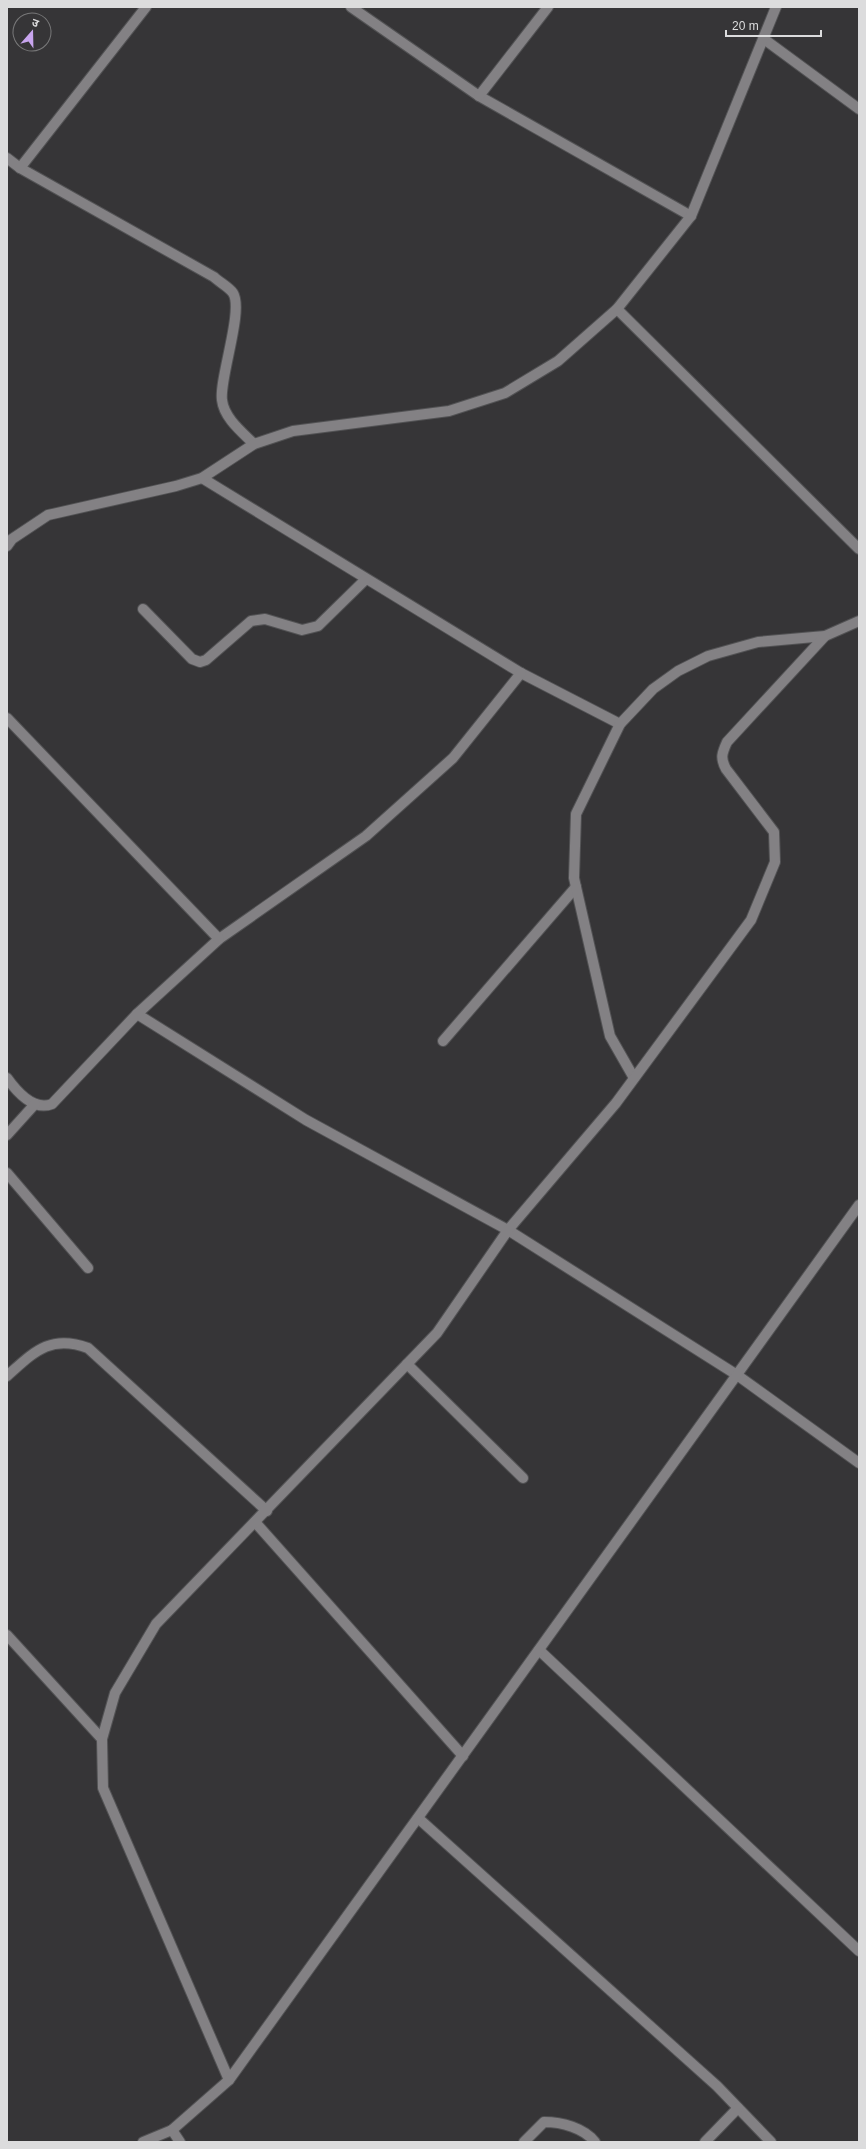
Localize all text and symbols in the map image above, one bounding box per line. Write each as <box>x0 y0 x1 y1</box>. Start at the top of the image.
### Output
north arrow <box>12 12 52 52</box>
scale bar <box>726 12 821 38</box>
text: उ <box>30 16 41 30</box>
text: 20 m <box>732 19 759 33</box>

